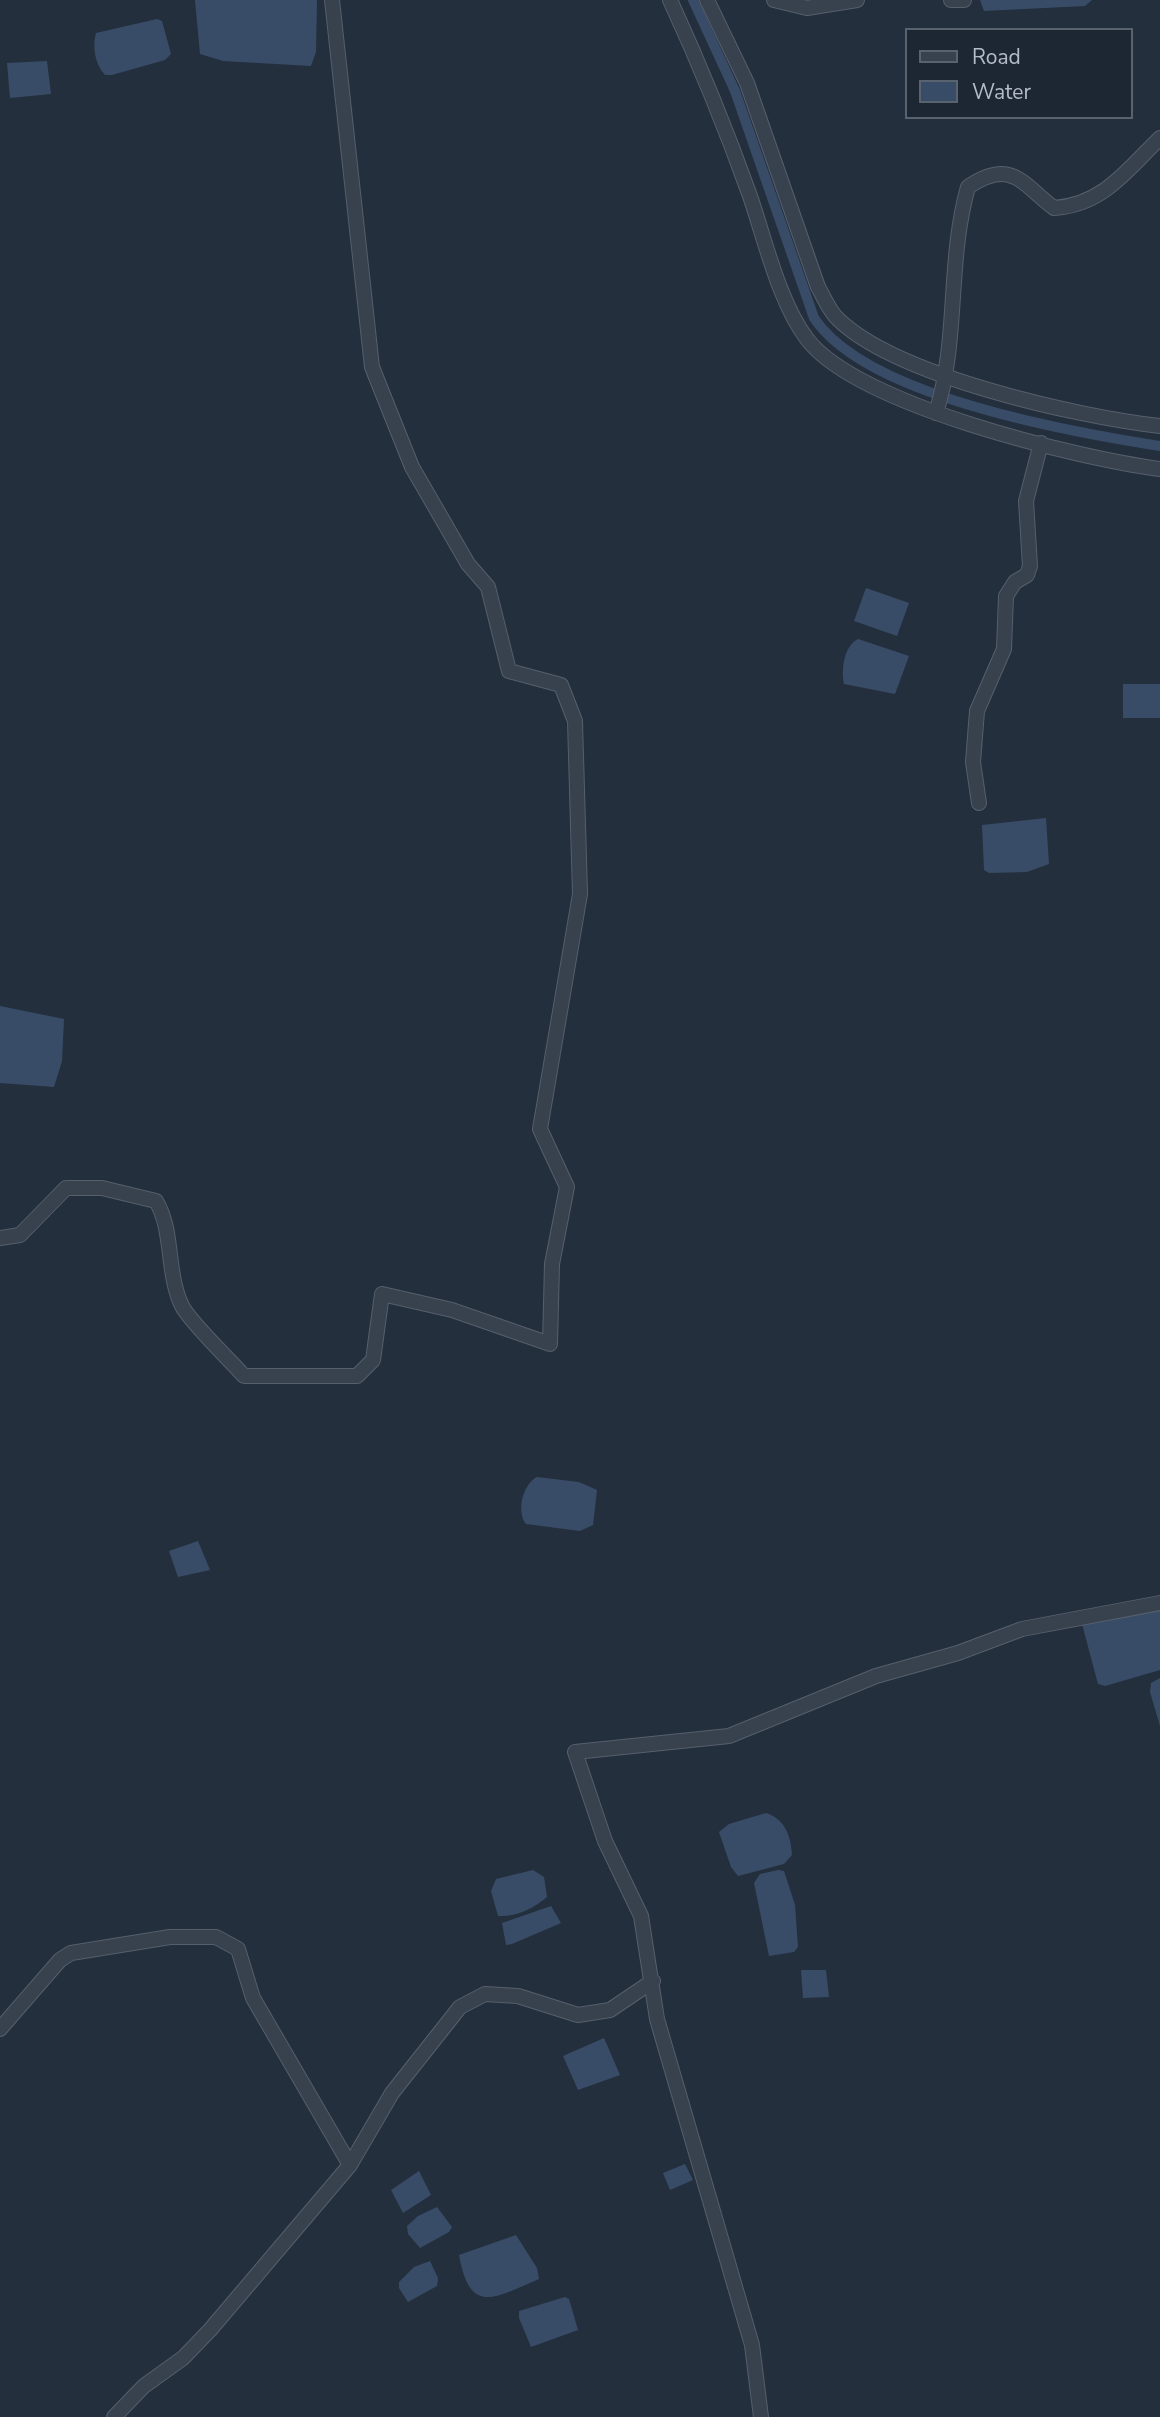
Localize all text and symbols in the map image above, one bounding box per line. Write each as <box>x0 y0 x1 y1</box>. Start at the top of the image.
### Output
legend <box>904 28 1132 119</box>
text: Road <box>972 43 1021 71</box>
text: Water <box>972 78 1031 106</box>

